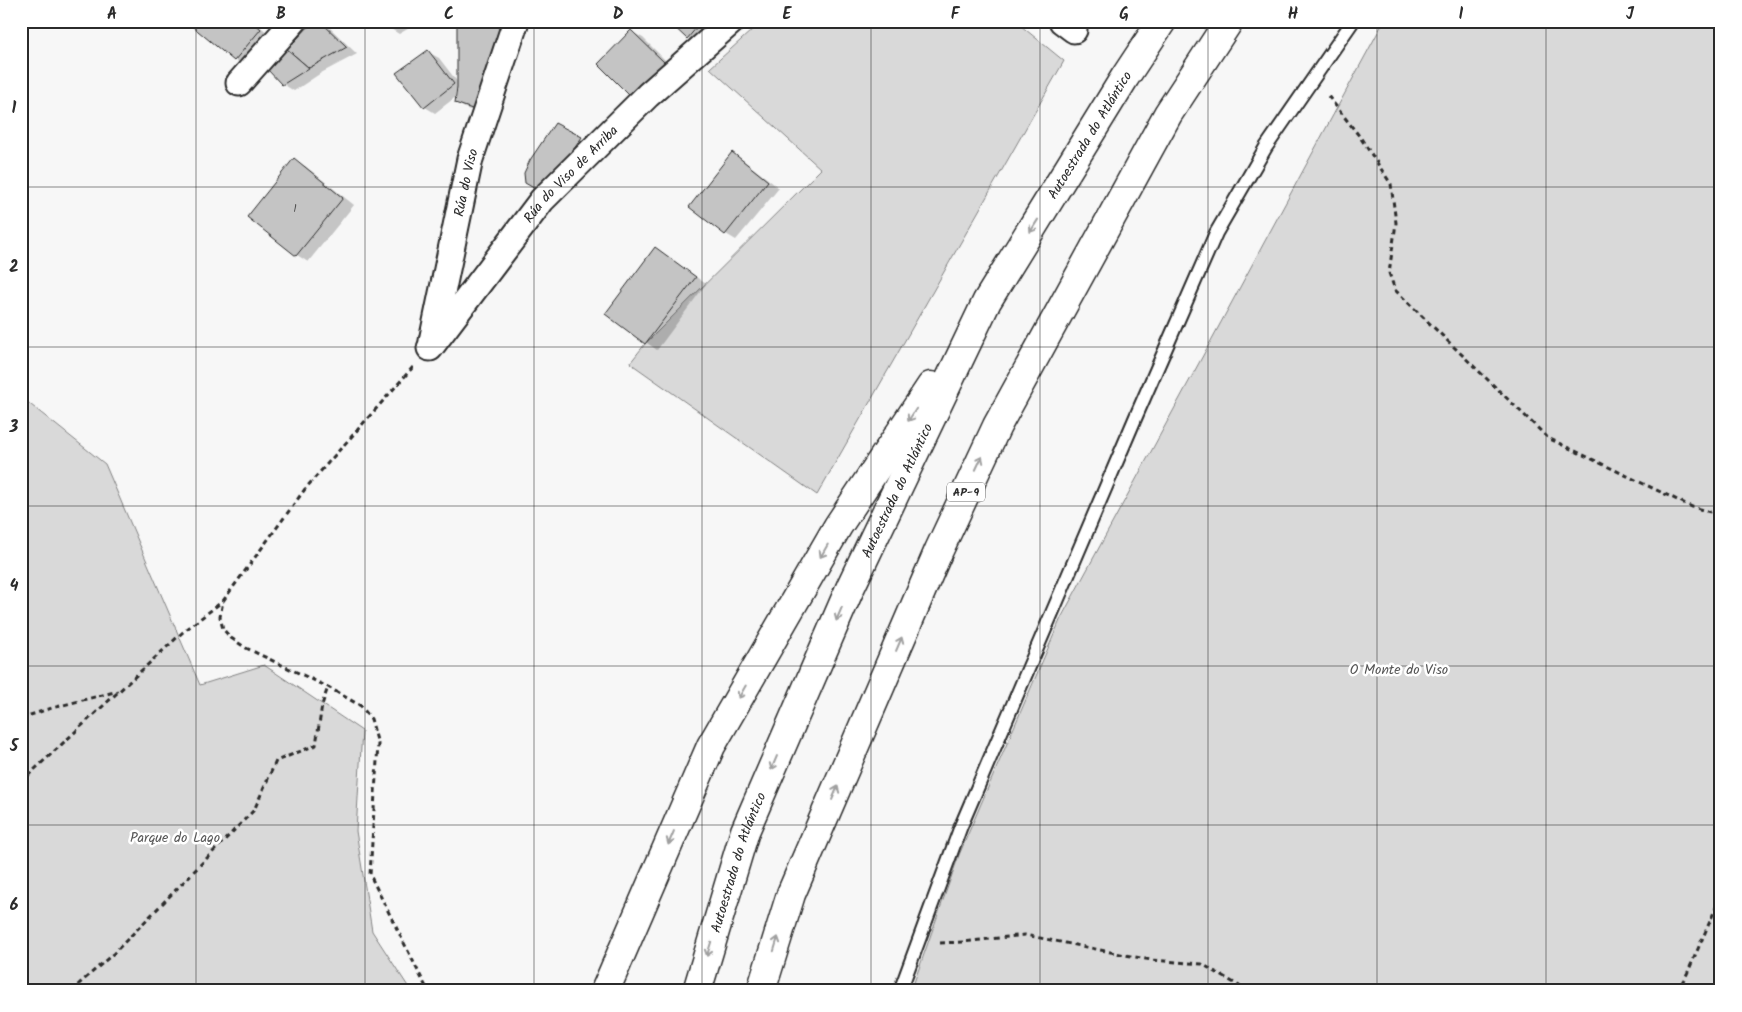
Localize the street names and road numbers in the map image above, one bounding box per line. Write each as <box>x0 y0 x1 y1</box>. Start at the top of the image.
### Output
street label: Autoestrada do Atlántico <box>1042 67 1138 204</box>
street label: Rúa do Viso de Arriba <box>518 121 623 228</box>
street label: Rúa do Viso <box>448 146 485 219</box>
street label: Autoestrada do Atlántico <box>856 420 939 562</box>
road number: AP-9 <box>947 482 985 502</box>
street label: Autoestrada do Atlántico <box>705 789 772 935</box>

